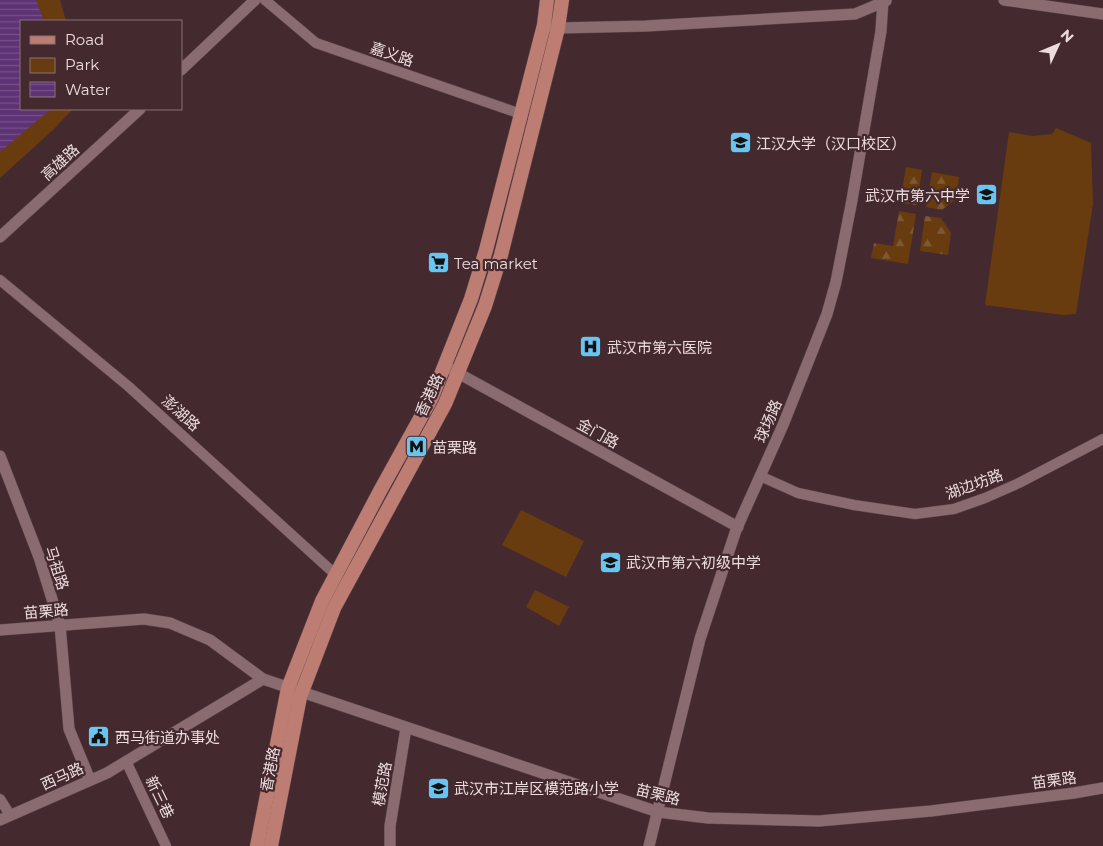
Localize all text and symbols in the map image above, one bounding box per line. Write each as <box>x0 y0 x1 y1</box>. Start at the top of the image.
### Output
legend <box>20 20 182 110</box>
north arrow <box>1033 20 1083 70</box>
text: N <box>1057 26 1078 46</box>
text: Road <box>65 30 104 49</box>
street label: 嘉义路 <box>368 38 416 70</box>
text: Park <box>65 55 99 74</box>
text: Water <box>65 80 111 99</box>
school or university icon: 江汉大学（汉口校区） <box>728 131 752 155</box>
place label: 江汉大学（汉口校区） <box>756 134 906 153</box>
street label: 高雄路 <box>37 140 83 184</box>
school or university icon: 武汉市第六中学 <box>974 183 998 207</box>
place label: 武汉市第六中学 <box>865 186 970 205</box>
supermarket icon: Tea market <box>426 251 450 275</box>
place label: Tea market <box>454 254 538 273</box>
hospital icon: 武汉市第六医院 <box>579 335 603 359</box>
place label: 武汉市第六医院 <box>607 338 712 357</box>
street label: 香港路 <box>411 371 447 419</box>
street label: 澎湖路 <box>158 391 204 435</box>
street label: 球场路 <box>750 397 786 445</box>
street label: 金门路 <box>574 414 622 452</box>
metro station icon: 苗栗路 <box>404 435 428 459</box>
place label: 苗栗路 <box>432 438 477 457</box>
street label: 湖边坊路 <box>943 465 1005 503</box>
street label: 马祖路 <box>41 544 73 592</box>
school or university icon: 武汉市第六初级中学 <box>598 550 622 574</box>
place label: 武汉市第六初级中学 <box>626 553 761 572</box>
street label: 苗栗路 <box>23 600 69 622</box>
public building icon: 西马街道办事处 <box>87 725 111 749</box>
place label: 西马街道办事处 <box>115 728 220 747</box>
street label: 香港路 <box>256 745 284 793</box>
street label: 西马路 <box>38 758 86 794</box>
street label: 模范路 <box>369 760 395 808</box>
street label: 苗栗路 <box>1030 767 1078 793</box>
street label: 新三巷 <box>142 773 178 821</box>
school or university icon: 武汉市江岸区模范路小学 <box>426 776 450 800</box>
place label: 武汉市江岸区模范路小学 <box>454 779 619 798</box>
street label: 苗栗路 <box>634 779 682 809</box>

